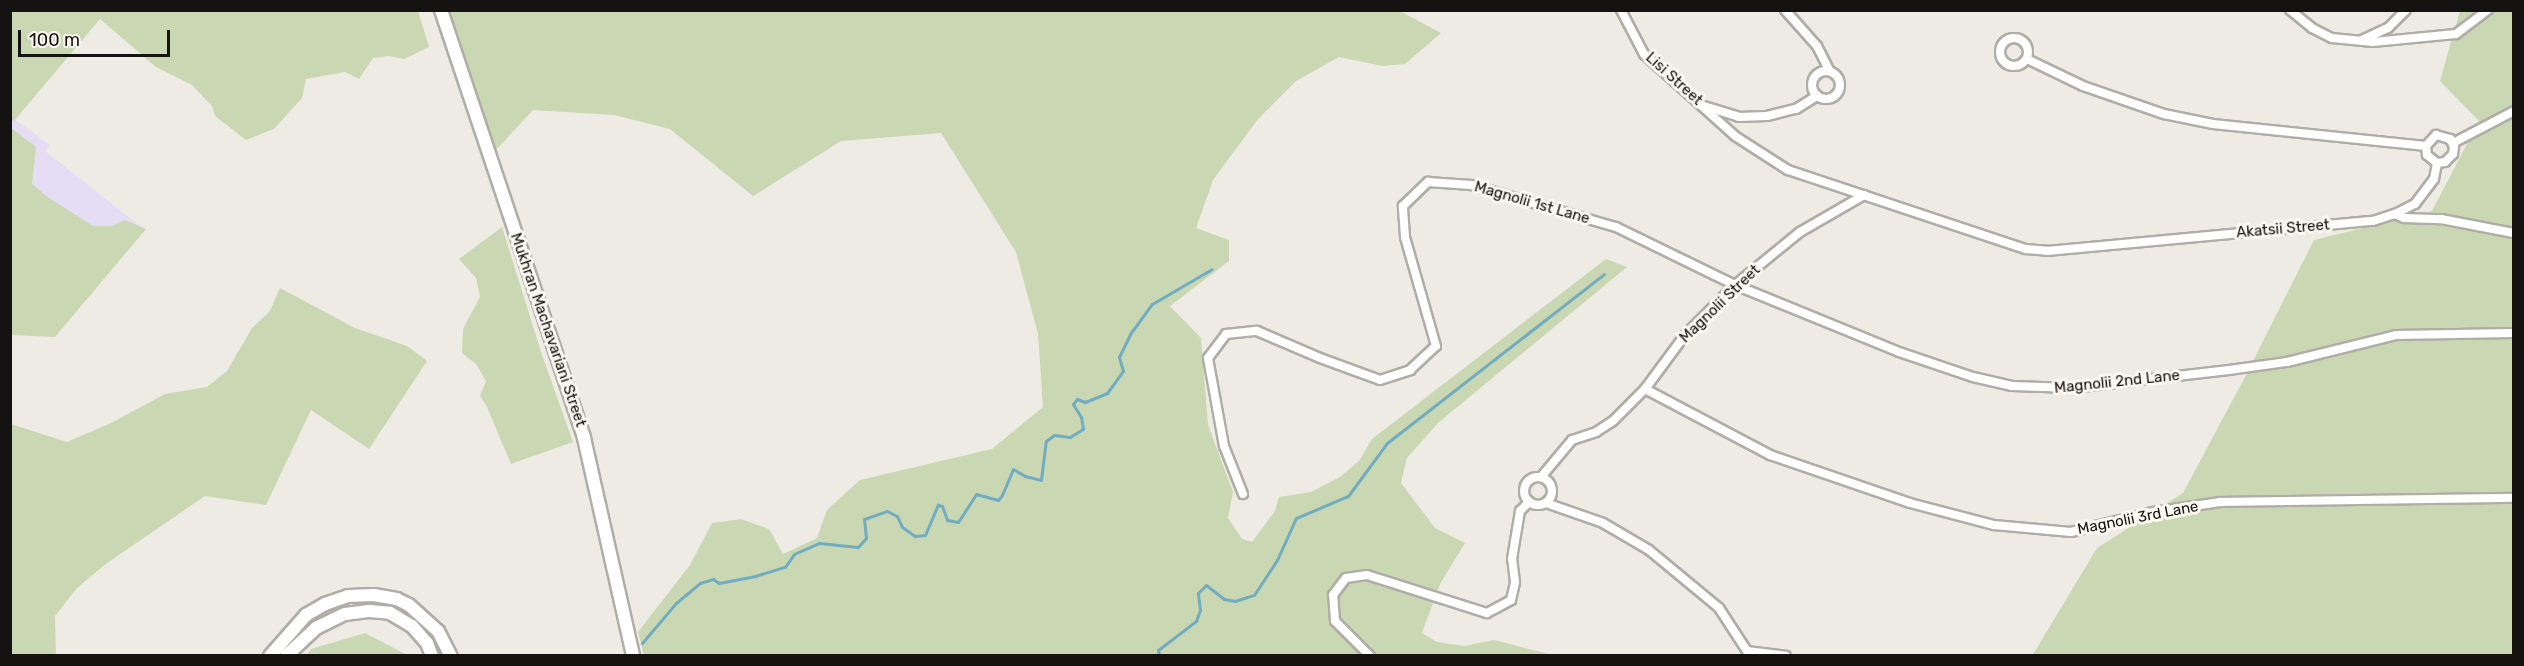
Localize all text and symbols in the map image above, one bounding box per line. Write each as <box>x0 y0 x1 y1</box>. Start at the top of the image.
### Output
scale bar <box>21 18 172 56</box>
text: 100 m <box>29 29 80 51</box>
street label: Lisi Street <box>1642 49 1706 109</box>
street label: Magnolii 1st Lane <box>1472 178 1592 228</box>
street label: Akatsii Street <box>2236 216 2330 242</box>
street label: Mukhran Machavariani Street <box>506 231 590 429</box>
street label: Magnolii Street <box>1676 261 1764 347</box>
street label: Magnolii 2nd Lane <box>2053 366 2181 398</box>
street label: Magnolii 3rd Lane <box>2076 497 2200 539</box>

